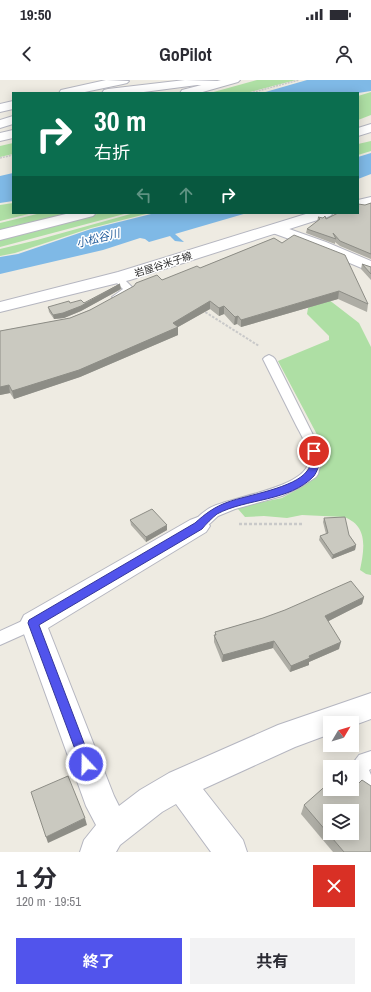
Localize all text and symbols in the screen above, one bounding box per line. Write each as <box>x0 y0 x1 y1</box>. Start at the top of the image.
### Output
text: 19:50 <box>20 4 51 25</box>
text: GoPilot <box>159 42 212 67</box>
icon: back <box>16 43 38 65</box>
icon: person <box>333 43 355 65</box>
text: 30 m <box>94 102 146 140</box>
icon: right <box>28 108 80 160</box>
text: 右折 <box>94 140 130 165</box>
icon: left <box>133 184 155 206</box>
icon: ahead <box>175 184 197 206</box>
icon: right <box>217 184 239 206</box>
water label: 小松谷川 <box>75 226 122 250</box>
street label: 岩屋谷米子線 <box>133 249 194 280</box>
pin <box>297 434 331 468</box>
icon: arrive <box>303 440 325 462</box>
north arrow <box>323 716 359 752</box>
map controls <box>323 716 359 840</box>
position arrow <box>65 743 107 785</box>
button: sound <box>323 760 359 796</box>
button: layers <box>323 804 359 840</box>
text: 1 分 <box>16 862 56 894</box>
button: close <box>313 865 355 907</box>
text: 120 m · 19:51 <box>16 893 81 910</box>
button: 終了 <box>16 938 182 984</box>
button: 共有 <box>190 938 355 984</box>

